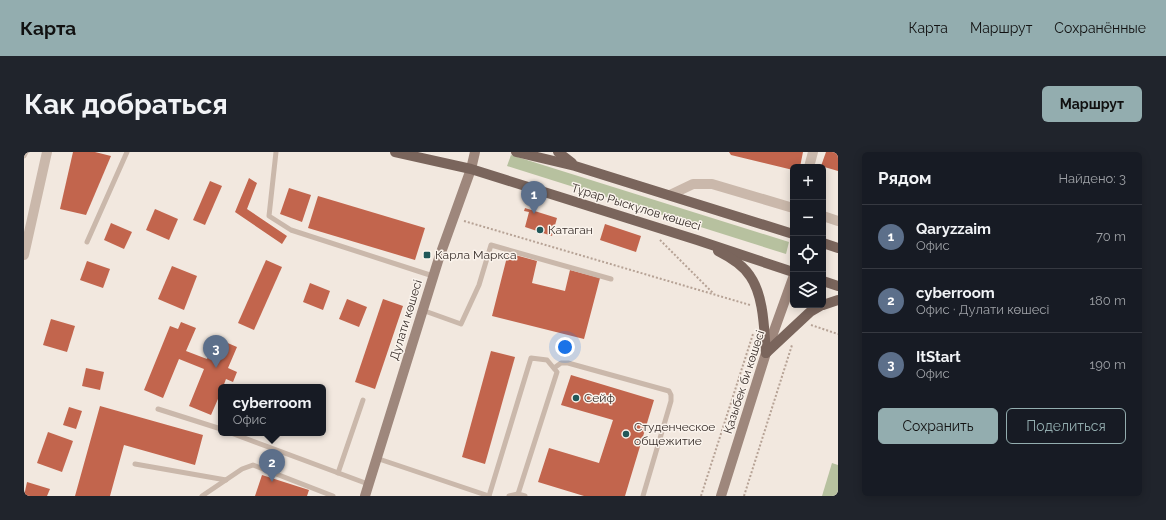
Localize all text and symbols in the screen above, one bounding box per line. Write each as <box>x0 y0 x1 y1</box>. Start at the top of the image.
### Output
text: Карта <box>20 17 76 39</box>
text: Карта <box>909 20 948 36</box>
text: Маршрут <box>970 20 1032 36</box>
text: Сохранённые <box>1054 20 1146 36</box>
button: Маршрут <box>1042 86 1142 122</box>
text: Как добраться <box>24 88 228 121</box>
map controls <box>790 164 826 308</box>
button: + <box>790 164 826 200</box>
text: Рядом <box>878 168 931 188</box>
text: Найдено: 3 <box>1058 171 1126 186</box>
pin: 1 <box>521 181 547 214</box>
street label: Тұрар Рыскұлов көшесі <box>570 181 702 233</box>
button: − <box>790 200 826 236</box>
text: Qaryzzaim <box>916 220 991 238</box>
place label: Катаган <box>548 223 593 237</box>
marker: Катаган <box>535 225 545 235</box>
text: 1 <box>888 229 894 244</box>
text: 70 m <box>1096 229 1126 244</box>
button: locate <box>790 236 826 272</box>
text: Офис <box>916 238 950 253</box>
place label: Карла Маркса <box>435 248 516 262</box>
marker: Карла Маркса <box>422 250 432 260</box>
button: layers <box>790 272 826 308</box>
street label: Дулати көшесі <box>387 278 425 362</box>
text: cyberroom <box>916 284 995 302</box>
text: 2 <box>887 293 895 308</box>
text: 180 m <box>1090 293 1126 308</box>
text: Офис · Дулати көшесі <box>916 302 1049 317</box>
street label: Қазыбек би көшесі <box>721 329 767 435</box>
pin: 3 <box>203 335 229 368</box>
your location <box>555 337 575 357</box>
text: ItStart <box>916 348 961 366</box>
text: 3 <box>887 357 895 372</box>
text: 190 m <box>1090 357 1126 372</box>
text: Офис <box>916 366 950 381</box>
popup <box>218 384 326 436</box>
place label: Сейф <box>584 391 615 405</box>
marker: Сейф <box>571 393 581 403</box>
text: cyberroom <box>233 394 311 412</box>
button: Сохранить <box>878 408 998 444</box>
button: Поделиться <box>1006 408 1126 444</box>
text: Офис <box>233 412 266 427</box>
place label: Студенческое общежитие <box>634 420 715 448</box>
marker: Студенческое общежитие <box>621 429 631 439</box>
pin: 2 <box>259 449 285 482</box>

